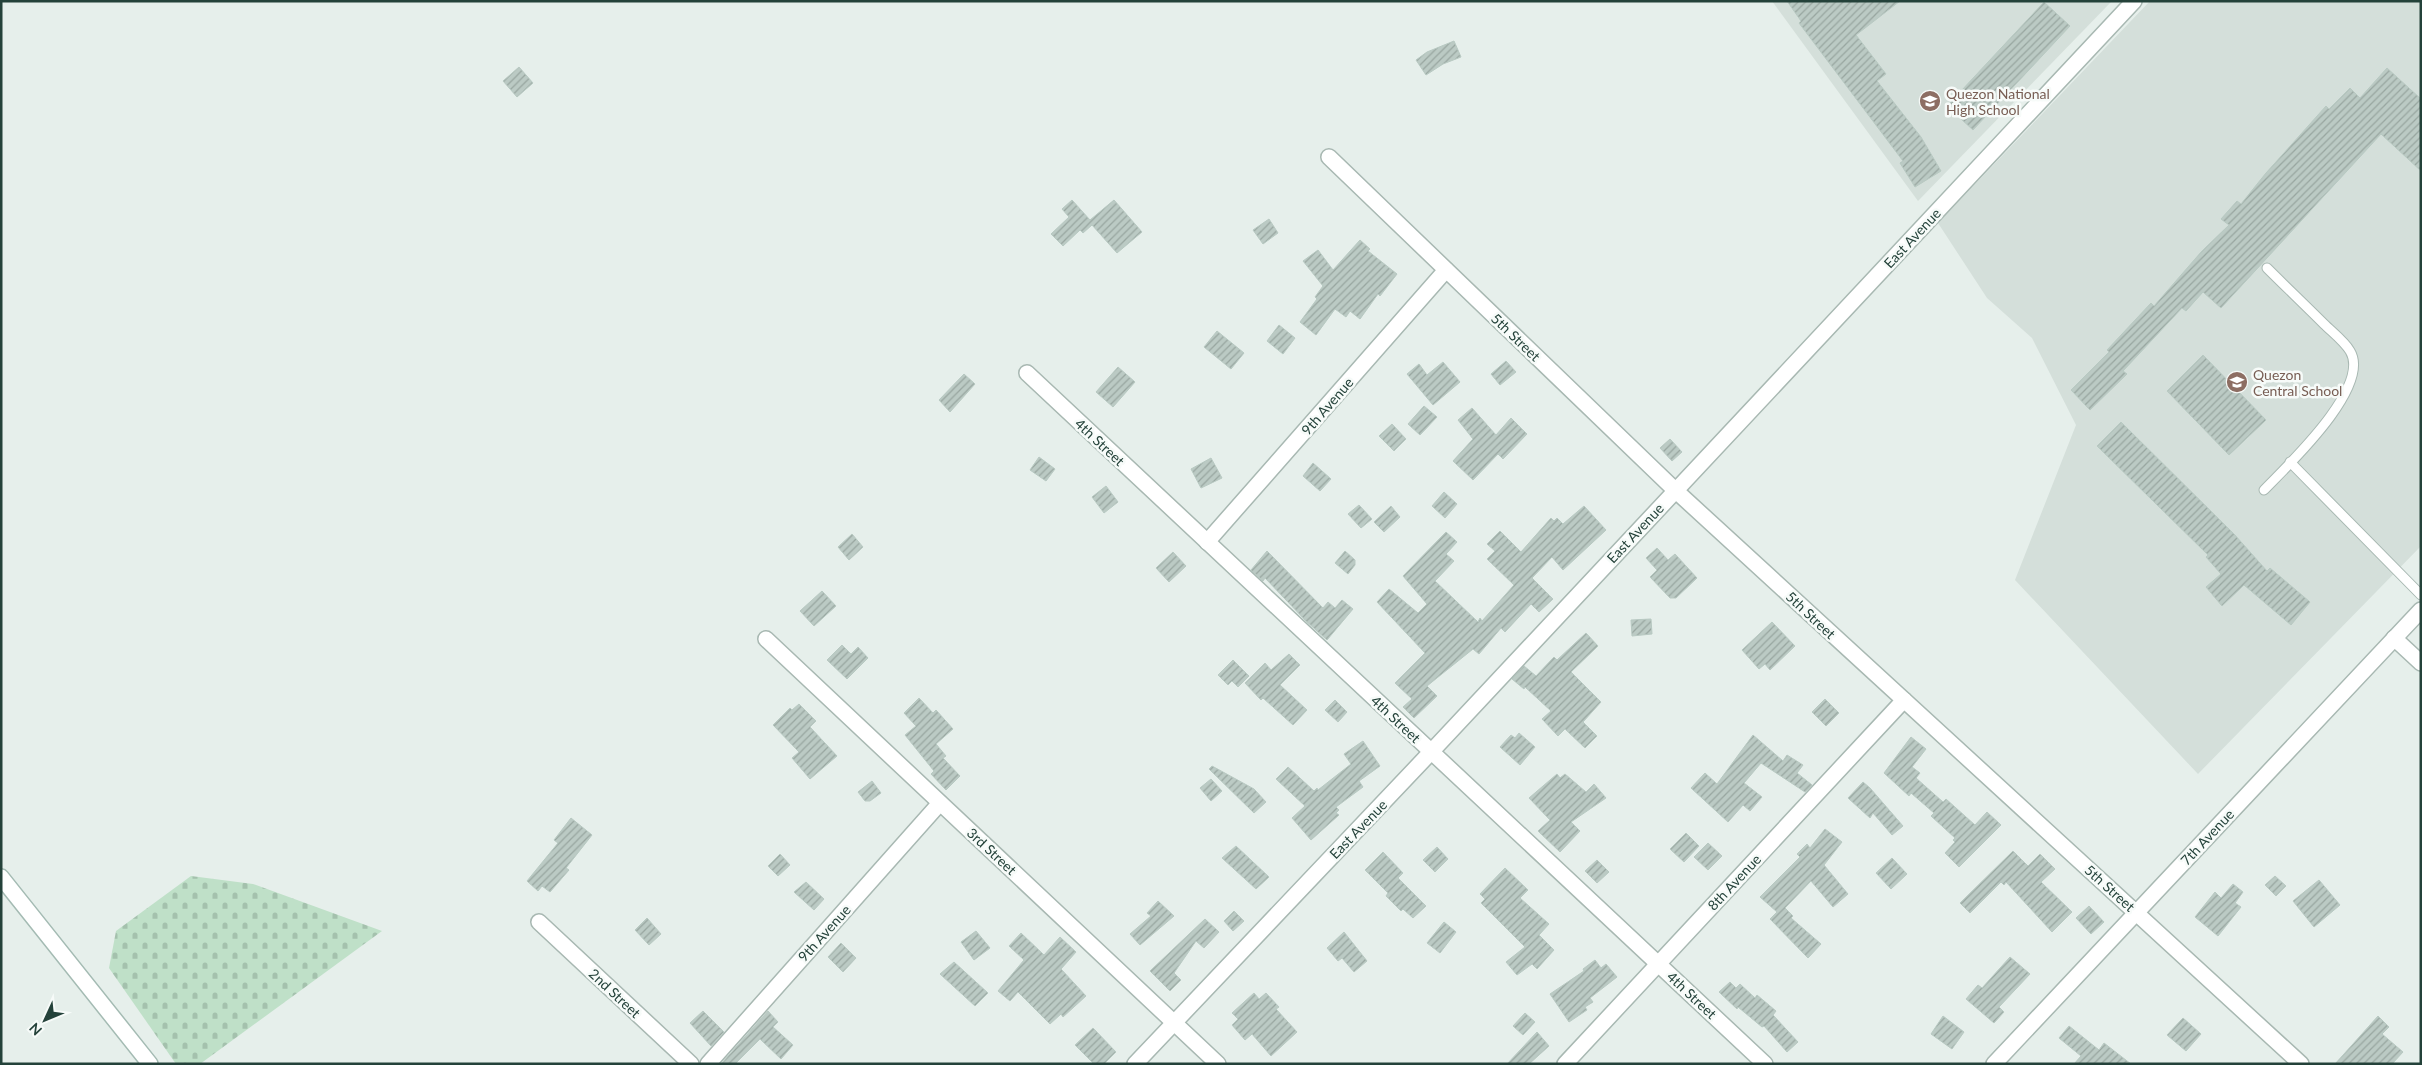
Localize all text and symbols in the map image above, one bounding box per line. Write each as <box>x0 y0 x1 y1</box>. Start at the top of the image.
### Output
place label: Quezon National High School <box>1946 85 2050 118</box>
school or university icon: Quezon National High School <box>1918 89 1942 113</box>
street label: East Avenue <box>1880 205 1944 271</box>
street label: 5th Street <box>1488 310 1544 364</box>
place label: Quezon Central School <box>2253 366 2342 399</box>
school or university icon: Quezon Central School <box>2225 370 2249 394</box>
street label: 9th Avenue <box>1297 374 1357 438</box>
street label: 4th Street <box>1072 415 1128 469</box>
street label: East Avenue <box>1603 500 1667 566</box>
street label: 5th Street <box>1783 588 1839 642</box>
street label: 4th Street <box>1368 692 1424 746</box>
street label: East Avenue <box>1326 796 1390 862</box>
street label: 7th Avenue <box>2177 805 2237 869</box>
street label: 3rd Street <box>964 824 1020 878</box>
street label: 8th Avenue <box>1704 850 1764 914</box>
street label: 5th Street <box>2081 861 2139 915</box>
street label: 9th Avenue <box>794 901 854 965</box>
street label: 2nd Street <box>586 965 644 1021</box>
street label: 4th Street <box>1664 968 1720 1022</box>
north arrow <box>20 995 70 1045</box>
text: N <box>25 1020 45 1039</box>

